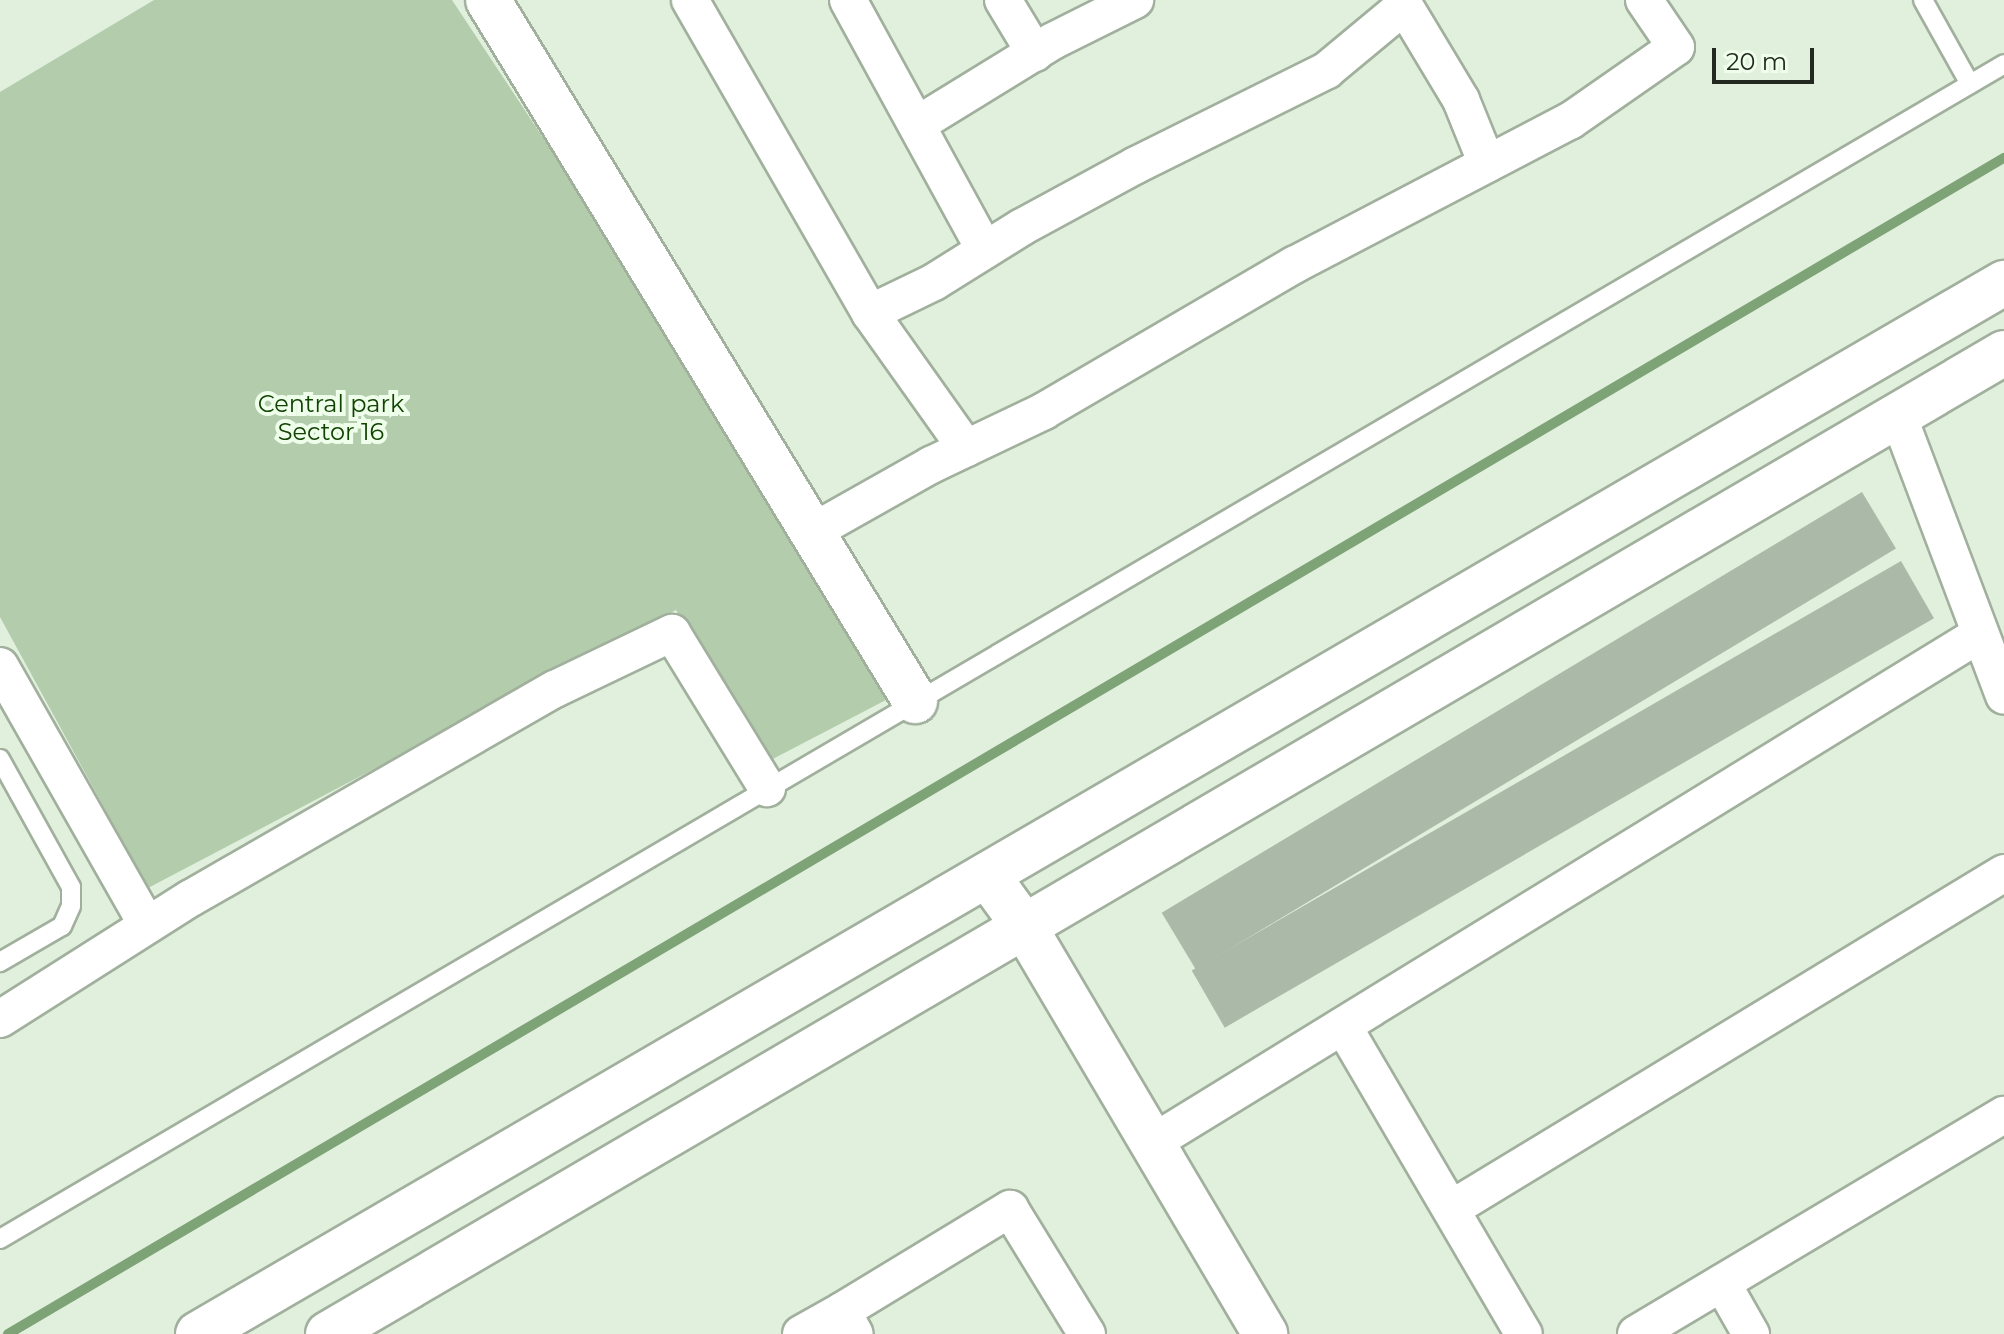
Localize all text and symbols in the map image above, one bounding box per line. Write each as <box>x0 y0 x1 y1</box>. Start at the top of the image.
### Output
scale bar <box>1716 32 1818 82</box>
text: 20 m <box>1726 47 1787 76</box>
park label: Central park Sector 16 <box>258 390 404 446</box>

